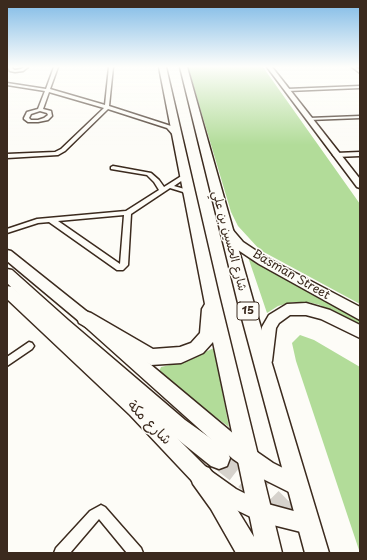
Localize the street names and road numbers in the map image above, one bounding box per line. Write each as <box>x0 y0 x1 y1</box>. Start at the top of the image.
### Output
street label: شارع الحسين بن علي <box>209 189 249 293</box>
street label: Basman Street <box>250 247 332 303</box>
road number: 15 <box>237 302 259 320</box>
street label: شارع مكة <box>123 397 175 449</box>

